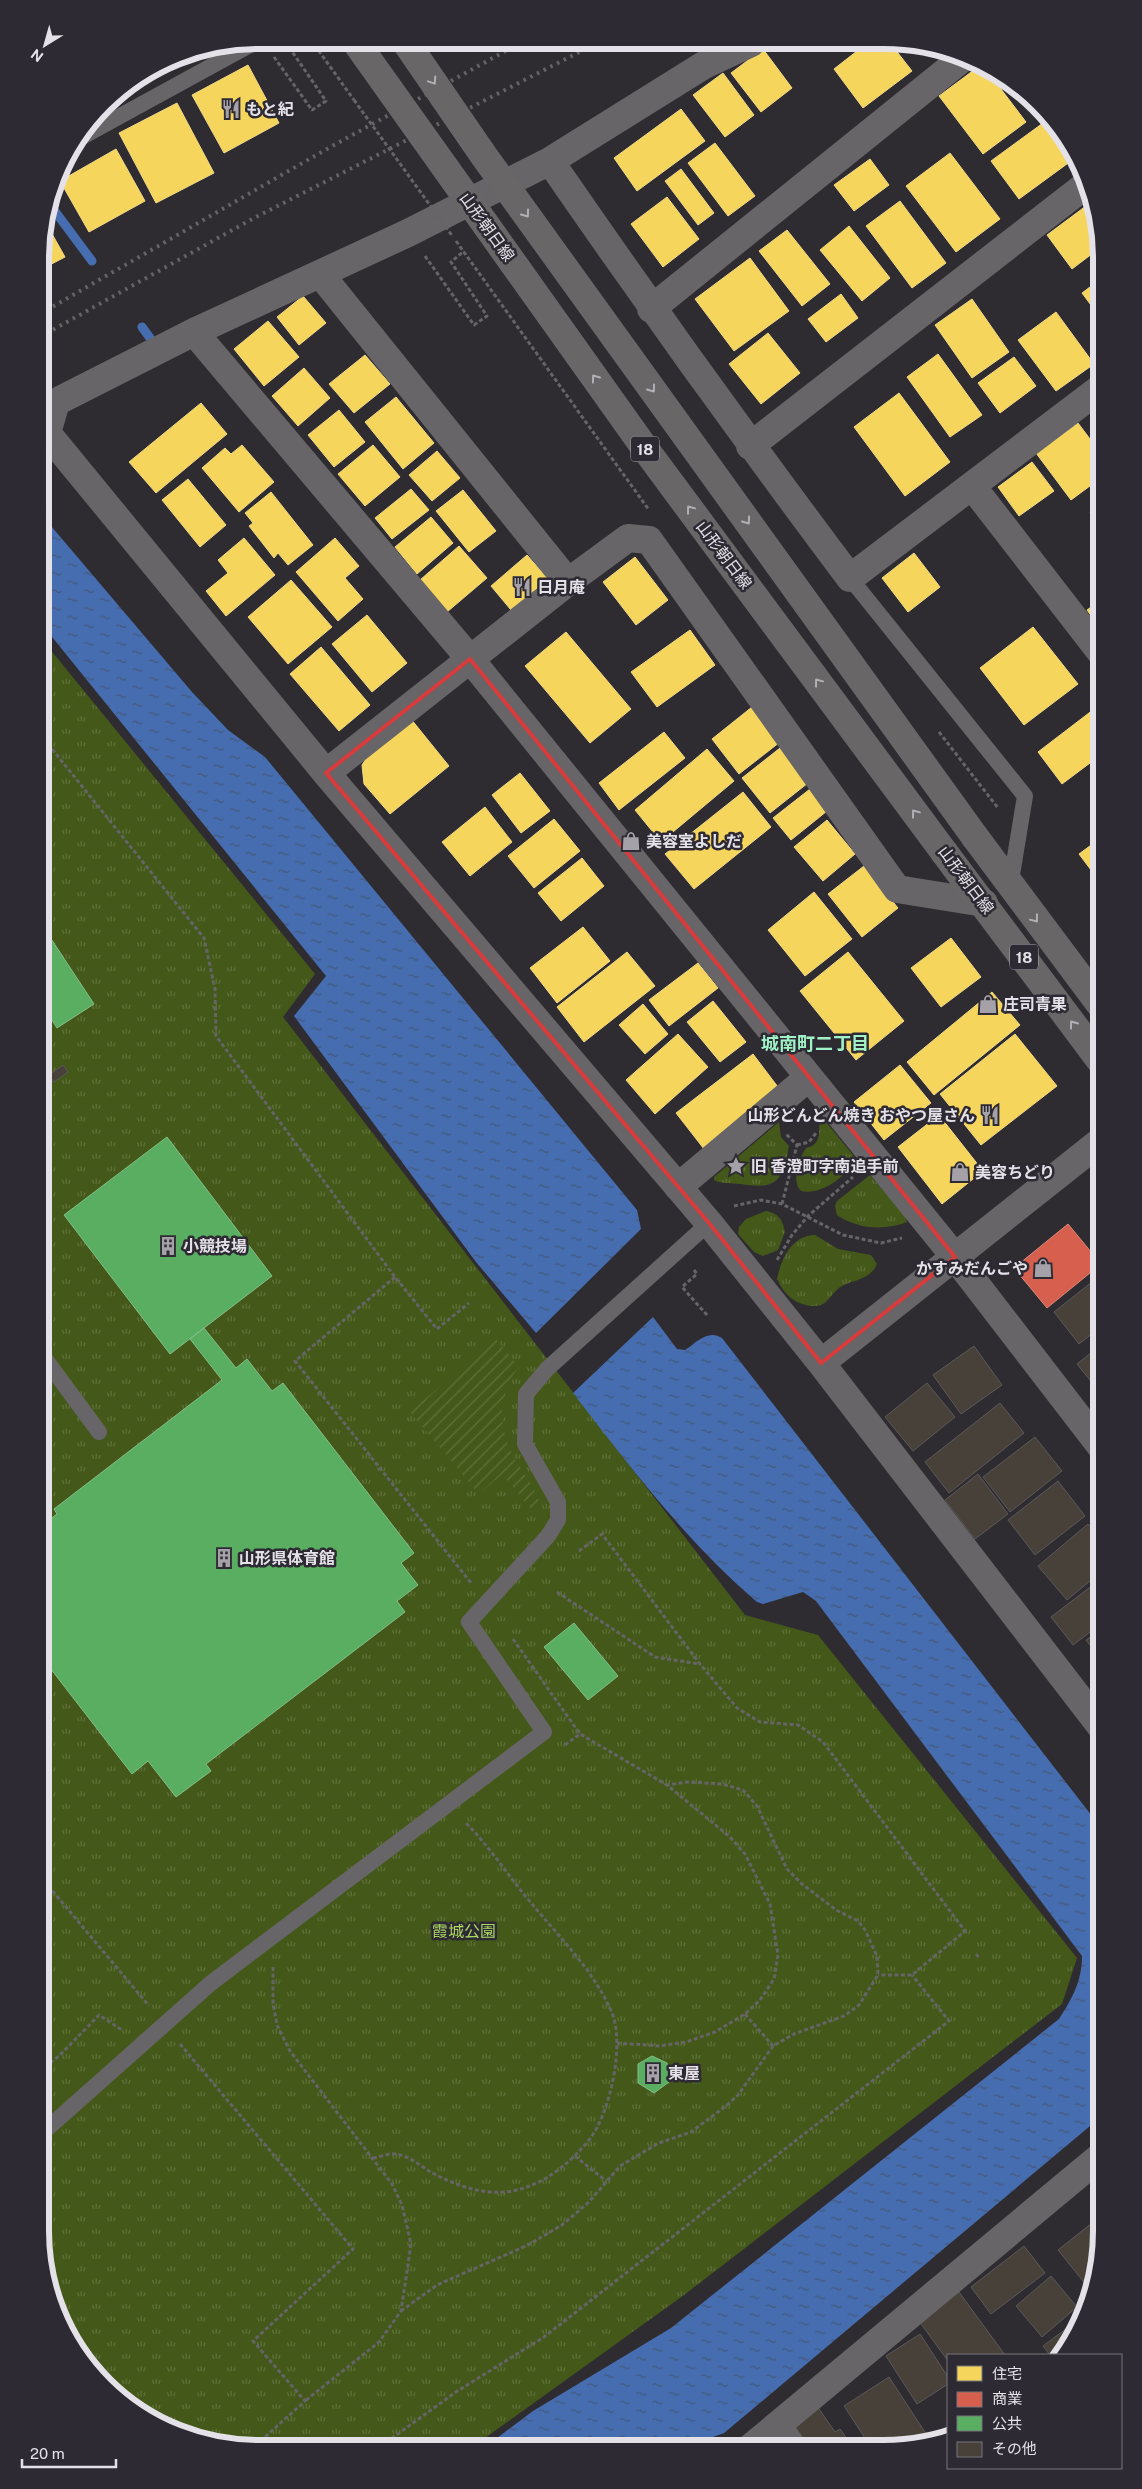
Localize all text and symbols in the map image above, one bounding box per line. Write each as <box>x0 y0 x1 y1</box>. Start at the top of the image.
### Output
north arrow <box>20 20 70 70</box>
text: N <box>28 46 46 65</box>
one-way arrow <box>427 75 436 85</box>
restaurant icon: もと紀 <box>220 98 242 120</box>
place label: もと紀 <box>246 100 294 119</box>
street label: 山形朝日線 <box>456 189 518 265</box>
one-way arrow <box>520 208 529 218</box>
one-way arrow <box>592 375 600 384</box>
one-way arrow <box>646 383 654 392</box>
road number: 18 <box>631 436 659 462</box>
one-way arrow <box>687 505 696 515</box>
one-way arrow <box>741 515 749 524</box>
street label: 山形朝日線 <box>692 517 756 593</box>
restaurant icon: 日月庵 <box>511 576 533 598</box>
place label: 日月庵 <box>537 578 585 597</box>
one-way arrow <box>815 678 824 688</box>
one-way arrow <box>912 809 921 819</box>
shop icon: 美容室よしだ <box>620 830 642 852</box>
place label: 美容室よしだ <box>646 832 742 851</box>
street label: 山形朝日線 <box>934 842 998 918</box>
one-way arrow <box>1029 913 1037 922</box>
road number: 18 <box>1010 944 1038 970</box>
shop icon: 庄司青果 <box>977 993 999 1015</box>
place label: 庄司青果 <box>1003 995 1067 1014</box>
one-way arrow <box>1070 1020 1079 1030</box>
district label: 城南町二丁目 <box>761 1033 869 1054</box>
restaurant icon: 山形どんどん焼き おやつ屋さん <box>979 1104 1001 1126</box>
place label: 山形どんどん焼き おやつ屋さん <box>748 1106 975 1125</box>
place icon: 旧 香澄町字南追手前 <box>725 1155 747 1177</box>
place label: 旧 香澄町字南追手前 <box>751 1157 899 1176</box>
shop icon: 美容ちどり <box>949 1161 971 1183</box>
place label: 美容ちどり <box>975 1163 1055 1182</box>
building icon: 小競技場 <box>157 1235 179 1257</box>
place label: 小競技場 <box>183 1237 247 1256</box>
shop icon: かすみだんごや <box>1032 1257 1054 1279</box>
place label: かすみだんごや <box>916 1259 1028 1278</box>
building icon: 山形県体育館 <box>213 1547 235 1569</box>
place label: 山形県体育館 <box>239 1549 335 1568</box>
park label: 霞城公園 <box>432 1922 496 1941</box>
building icon: 東屋 <box>642 2062 664 2084</box>
place label: 東屋 <box>668 2064 700 2083</box>
legend <box>947 2354 1122 2469</box>
text: 住宅 <box>992 2365 1022 2382</box>
text: 商業 <box>992 2390 1022 2407</box>
text: 公共 <box>992 2415 1022 2432</box>
scale bar <box>22 2436 116 2468</box>
text: その他 <box>992 2440 1037 2457</box>
text: 20 m <box>30 2445 65 2462</box>

